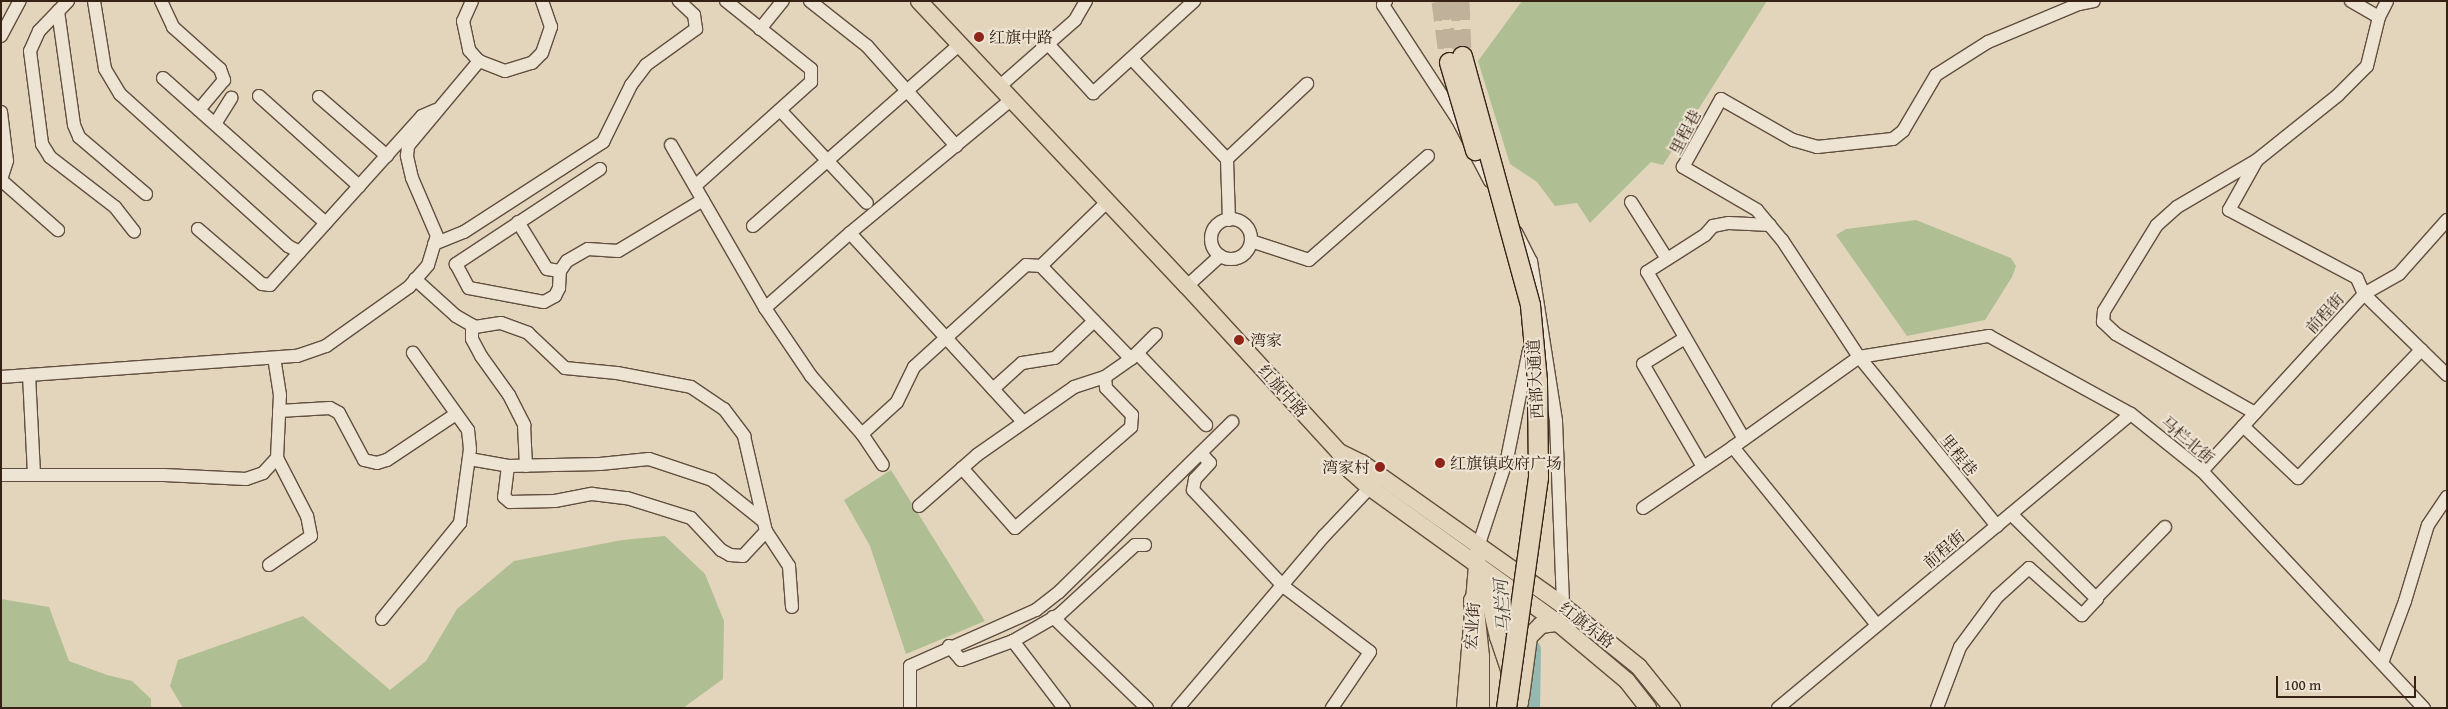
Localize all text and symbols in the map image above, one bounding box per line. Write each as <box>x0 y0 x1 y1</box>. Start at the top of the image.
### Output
place label: 红旗中路 <box>989 27 1053 47</box>
marker: 红旗中路 <box>973 31 985 43</box>
street label: 里程巷 <box>1665 106 1705 158</box>
street label: 前程街 <box>2302 289 2348 337</box>
place label: 湾家 <box>1250 330 1282 350</box>
marker: 湾家 <box>1232 333 1246 347</box>
street label: 西部大通道 <box>1523 339 1547 419</box>
street label: 红旗中路 <box>1254 361 1312 421</box>
street label: 马栏北街 <box>2157 412 2219 468</box>
street label: 里程巷 <box>1936 430 1982 480</box>
place label: 红旗镇政府广场 <box>1450 453 1562 473</box>
place label: 湾家村 <box>1322 457 1370 477</box>
marker: 红旗镇政府广场 <box>1434 457 1446 469</box>
marker: 湾家村 <box>1374 461 1386 473</box>
street label: 前程街 <box>1919 526 1969 572</box>
water label: 马栏河 <box>1490 578 1516 634</box>
street label: 红旗东路 <box>1556 598 1618 652</box>
street label: 宏业街 <box>1461 601 1483 651</box>
scale bar <box>2278 666 2418 698</box>
text: 100 m <box>2284 674 2321 695</box>

